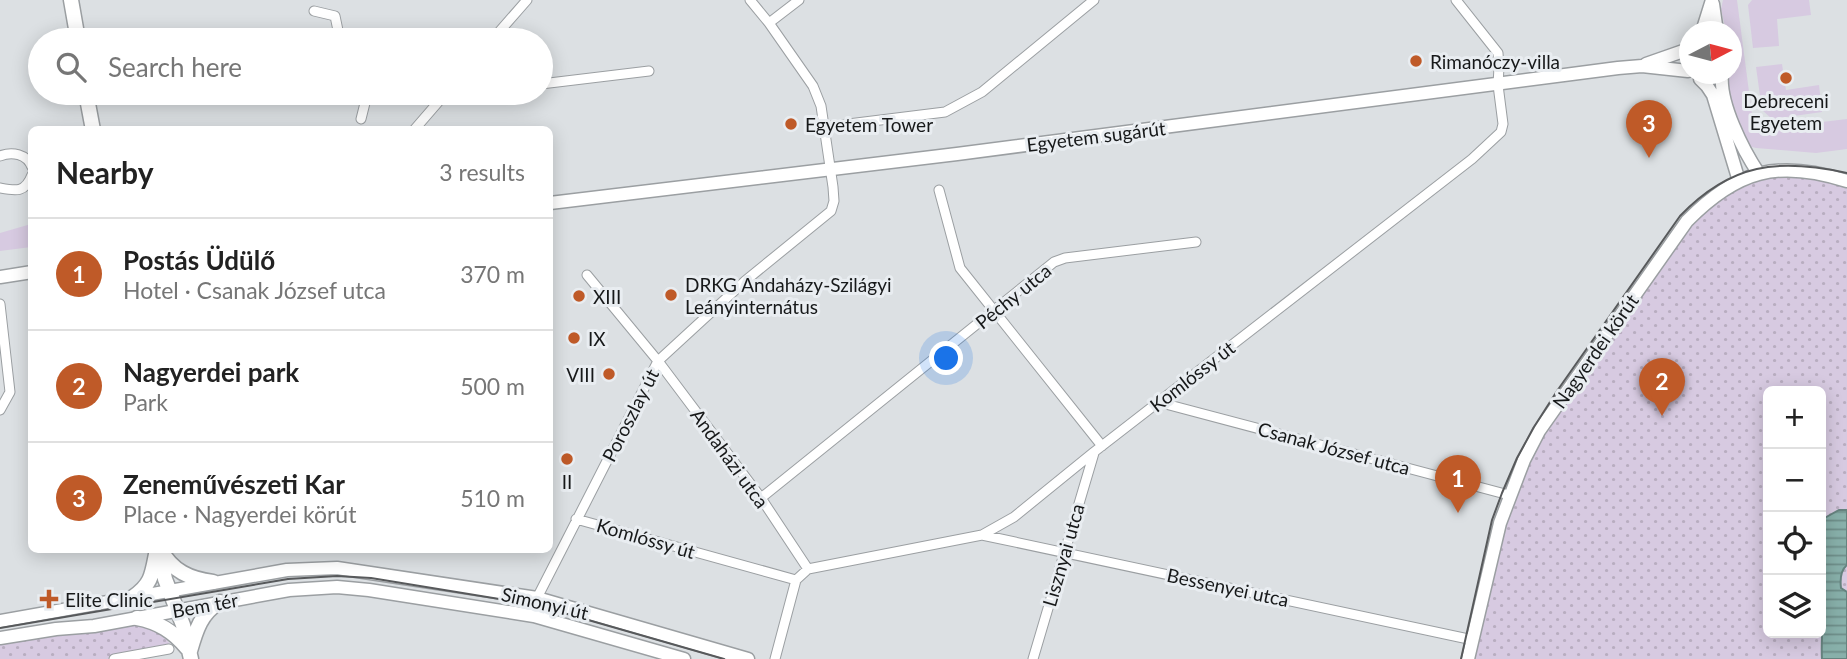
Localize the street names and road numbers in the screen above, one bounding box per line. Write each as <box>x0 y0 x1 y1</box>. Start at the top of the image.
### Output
street label: Egyetem sugárút <box>1025 116 1167 156</box>
street label: Péchy utca <box>971 259 1055 333</box>
street label: Nagyerdei körút <box>1547 289 1643 412</box>
street label: Komlóssy út <box>1145 336 1239 416</box>
street label: Poroszlay út <box>597 365 663 465</box>
street label: Andaházi utca <box>686 404 774 512</box>
street label: Csanak József utca <box>1255 417 1413 479</box>
street label: Lisznyai utca <box>1037 501 1089 609</box>
street label: Komlóssy út <box>594 513 698 563</box>
street label: Bessenyei utca <box>1165 563 1291 611</box>
street label: Simonyi út <box>499 582 591 624</box>
street label: Bem tér <box>170 588 240 622</box>

